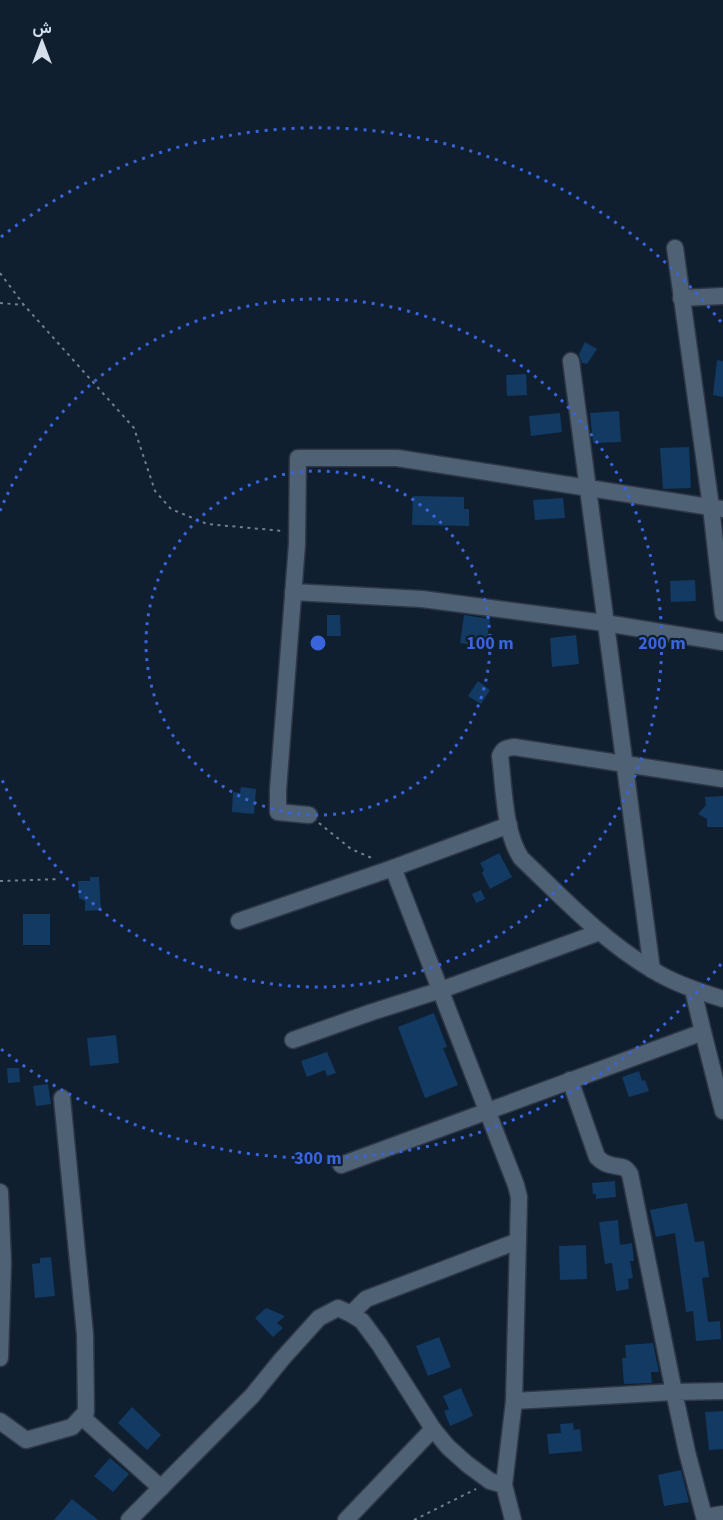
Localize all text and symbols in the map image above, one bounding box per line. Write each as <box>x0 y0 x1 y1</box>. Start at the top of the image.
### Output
north arrow <box>12 12 72 72</box>
text: ش <box>32 17 52 39</box>
text: 100 m <box>466 631 514 656</box>
text: 200 m <box>638 631 686 656</box>
centre of rings <box>308 633 328 653</box>
text: 300 m <box>294 1146 342 1171</box>

